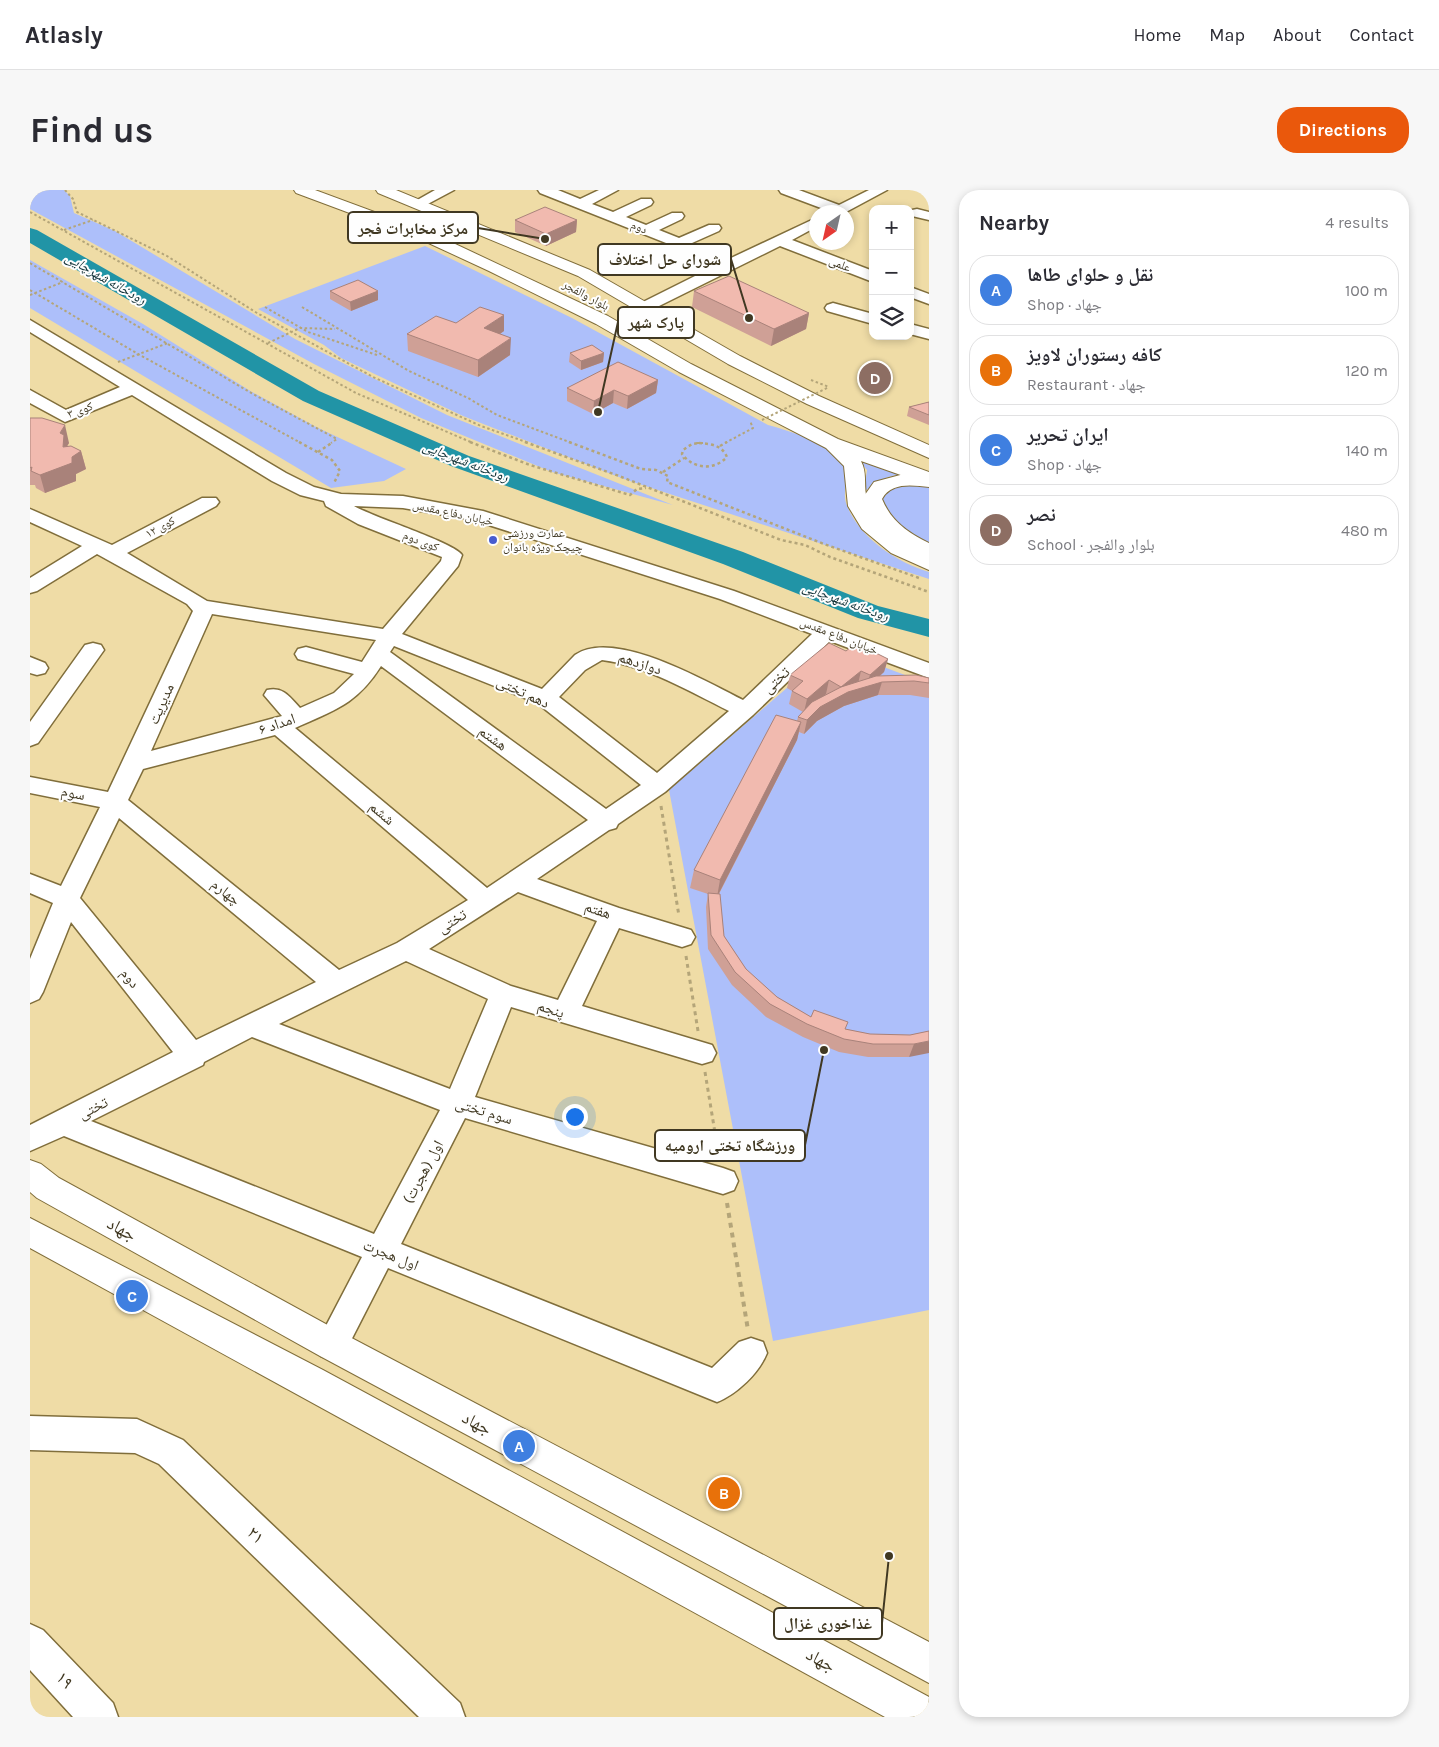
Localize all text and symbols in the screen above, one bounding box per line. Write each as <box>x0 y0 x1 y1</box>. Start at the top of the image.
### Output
text: Atlasly <box>25 21 103 49</box>
text: Home <box>1133 24 1181 46</box>
text: Map <box>1209 24 1245 46</box>
text: About <box>1273 24 1322 46</box>
text: Contact <box>1350 24 1414 46</box>
button: Directions <box>1277 107 1409 153</box>
text: Find us <box>30 110 153 151</box>
north arrow <box>809 205 854 250</box>
map controls <box>869 205 914 340</box>
button: + <box>869 205 914 250</box>
text: Nearby <box>979 211 1049 235</box>
callout: مرکز مخابرات فجر <box>348 212 478 243</box>
text: 4 results <box>1325 213 1389 232</box>
street label: دوم <box>628 217 649 238</box>
text: مرکز مخابرات فجر <box>357 219 468 238</box>
callout: شورای حل اختلاف <box>598 244 731 275</box>
water label: رودخانه شهرچایی <box>62 248 150 309</box>
text: شورای حل اختلاف <box>609 250 721 269</box>
button: − <box>869 250 914 295</box>
street label: علمی <box>827 253 853 275</box>
text: نقل و حلوای طاها <box>1027 264 1153 286</box>
street label: بلوار والفجر <box>559 276 612 313</box>
text: A <box>991 281 1001 300</box>
text: 100 m <box>1345 281 1388 300</box>
button: layers <box>869 295 914 340</box>
text: Shop · جهاد <box>1027 295 1102 314</box>
callout: پارک شهر <box>618 307 694 338</box>
text: پارک شهر <box>627 313 684 332</box>
text: کافه رستوران لاویز <box>1027 344 1162 366</box>
pin: D <box>859 359 891 397</box>
text: B <box>991 361 1001 380</box>
text: 120 m <box>1345 361 1388 380</box>
text: Restaurant · جهاد <box>1027 375 1146 394</box>
street label: کوی ۳ <box>65 399 95 421</box>
text: ایران تحریر <box>1027 424 1109 446</box>
water label: رودخانه شهرچایی <box>421 437 512 486</box>
text: C <box>991 441 1001 460</box>
text: 140 m <box>1346 441 1388 460</box>
text: Shop · جهاد <box>1027 455 1102 474</box>
street label: خیابان دفاع مقدس <box>411 498 495 529</box>
text: نصر <box>1027 504 1056 526</box>
street label: کوی ۱۲ <box>143 513 177 541</box>
text: D <box>991 521 1001 540</box>
text: 480 m <box>1341 521 1388 540</box>
place label: عمارت ورزشی چیچک ویژه بانوان <box>503 526 583 554</box>
street label: کوی دوم <box>401 528 441 555</box>
marker: عمارت ورزشی چیچک ویژه بانوان <box>487 534 499 546</box>
text: School · بلوار والفجر <box>1027 535 1155 554</box>
water label: رودخانه شهرچایی <box>800 578 892 625</box>
street label: خیابان دفاع مقدس <box>798 615 880 658</box>
street label: دوازدهم <box>616 648 664 679</box>
street label: تختی <box>759 663 795 698</box>
street label: دهم تختی <box>493 672 552 713</box>
street label: مدیریت <box>144 681 178 727</box>
street label: امداد ۶ <box>256 709 298 739</box>
street label: هشتم <box>475 722 511 755</box>
street label: سوم <box>59 782 87 805</box>
street label: ششم <box>365 797 399 830</box>
street label: چهارم <box>207 875 245 910</box>
street label: هفتم <box>582 897 614 924</box>
street label: تختی <box>434 905 471 938</box>
street label: دوم <box>116 964 143 992</box>
street label: پنجم <box>535 996 567 1023</box>
street label: تختی <box>75 1093 112 1124</box>
street label: سوم تختی <box>453 1094 515 1129</box>
your location <box>562 1104 588 1130</box>
callout: ورزشگاه تختی ارومیه <box>655 1130 805 1161</box>
text: ورزشگاه تختی ارومیه <box>665 1136 795 1155</box>
street label: اول (هجرت) <box>399 1137 448 1207</box>
street label: جهاد <box>103 1212 141 1246</box>
street label: اول هجرت <box>360 1236 421 1275</box>
pin: C <box>116 1277 148 1315</box>
street label: جهاد <box>458 1406 496 1440</box>
pin: A <box>503 1427 535 1465</box>
pin: B <box>708 1474 740 1512</box>
street label: ۲۱ <box>243 1521 269 1549</box>
callout: غذاخوری غزال <box>774 1608 882 1639</box>
text: غذاخوری غزال <box>784 1614 872 1633</box>
street label: جهاد <box>802 1643 840 1677</box>
street label: ۱۹ <box>51 1667 79 1693</box>

